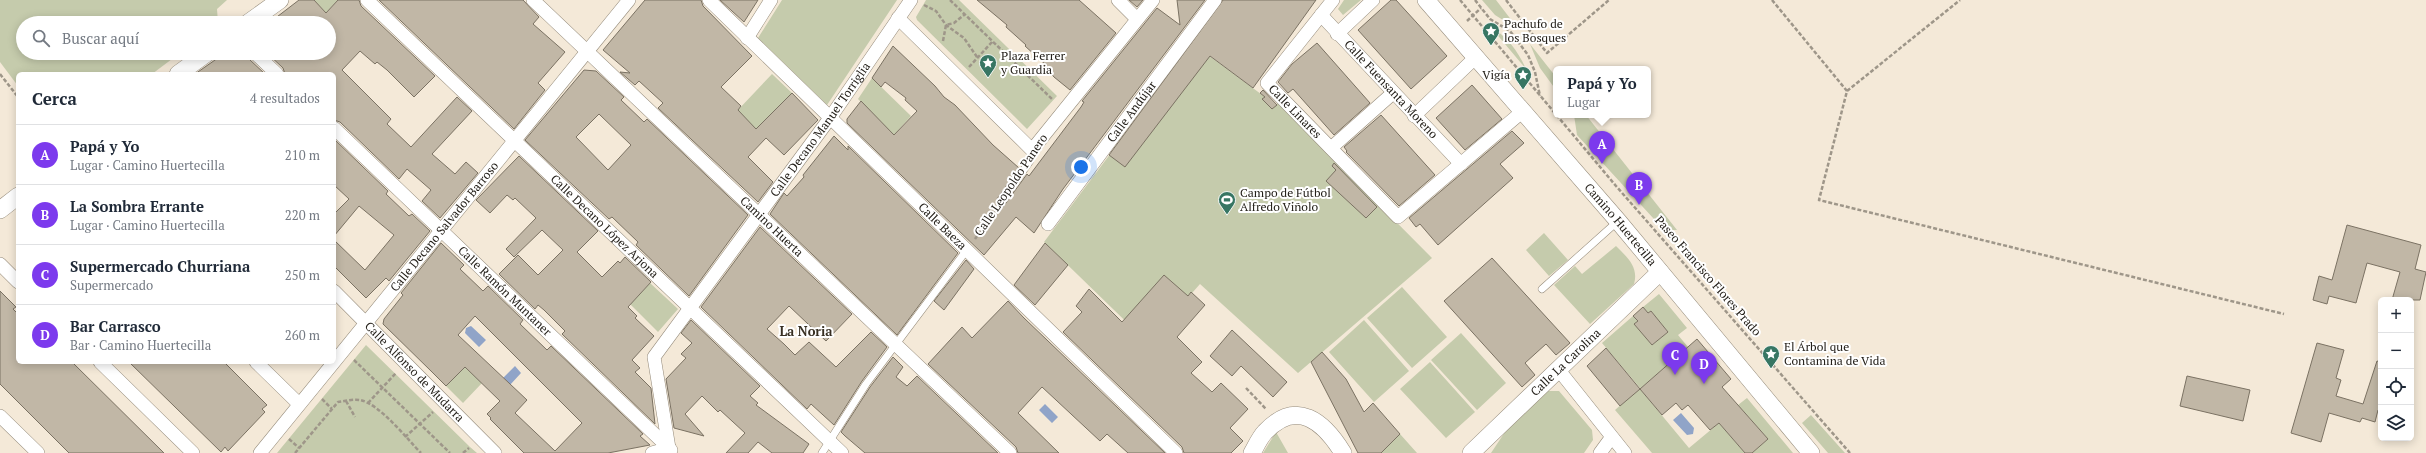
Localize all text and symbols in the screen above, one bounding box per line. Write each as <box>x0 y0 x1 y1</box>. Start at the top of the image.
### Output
search box <box>16 16 336 60</box>
place label: Pachufo de los Bosques <box>1504 16 1566 45</box>
place icon: Pachufo de los Bosques <box>1481 21 1501 46</box>
icon: search <box>30 27 52 49</box>
text: Buscar aquí <box>62 28 139 48</box>
street label: Calle Fuensanta Moreno <box>1341 37 1441 142</box>
place label: Plaza Ferrer y Guardia <box>1000 48 1065 77</box>
place icon: Plaza Ferrer y Guardia <box>978 53 998 78</box>
street label: Calle Decano Manuel Torriglia <box>767 59 873 199</box>
place icon: Vigía <box>1513 65 1533 90</box>
popup <box>1553 66 1651 118</box>
place label: Vigía <box>1482 67 1510 82</box>
text: Papá y Yo <box>1567 73 1637 93</box>
street label: Calle Andújar <box>1103 77 1159 145</box>
street label: Calle Linares <box>1266 81 1325 141</box>
text: Cerca <box>32 87 77 110</box>
text: 4 resultados <box>250 89 320 107</box>
text: Lugar <box>1567 93 1600 111</box>
street label: Calle Leopoldo Panero <box>971 130 1051 239</box>
pin: A <box>1589 131 1615 164</box>
text: Papá y Yo <box>70 136 139 156</box>
text: A <box>40 146 50 164</box>
text: 210 m <box>285 146 320 164</box>
text: Lugar · Camino Huertecilla <box>70 156 225 174</box>
your location <box>1071 157 1091 177</box>
street label: Calle Decano Salvador Barroso <box>387 158 502 294</box>
street label: Calle Decano López Arjona <box>548 171 662 281</box>
pin: B <box>1626 172 1652 205</box>
street label: Camino Huertecilla <box>1581 180 1660 269</box>
place label: Campo de Fútbol Alfredo Viñolo <box>1240 185 1331 214</box>
sports icon: Campo de Fútbol Alfredo Viñolo <box>1217 190 1237 215</box>
street label: Camino Huerta <box>737 193 807 260</box>
text: La Sombra Errante <box>70 196 204 216</box>
street label: Calle Baeza <box>915 199 970 253</box>
text: B <box>41 206 49 224</box>
text: 220 m <box>285 206 320 224</box>
street label: Paseo Francisco Flores Prado <box>1652 213 1765 339</box>
text: Lugar · Camino Huertecilla <box>70 216 225 234</box>
street label: Calle Ramón Muntaner <box>455 243 555 339</box>
text: Supermercado Churriana <box>70 256 250 276</box>
text: C <box>41 266 49 284</box>
text: 250 m <box>285 266 320 284</box>
text: Supermercado <box>70 276 153 294</box>
map controls <box>2378 297 2414 441</box>
button: + <box>2378 297 2414 333</box>
text: Bar Carrasco <box>70 316 161 336</box>
street label: Calle Alfonso de Mudarra <box>362 318 468 425</box>
district label: La Noria <box>779 322 833 340</box>
street label: Calle La Carolina <box>1527 325 1603 399</box>
text: D <box>40 326 50 344</box>
text: 260 m <box>285 326 320 344</box>
button: − <box>2378 333 2414 369</box>
text: Bar · Camino Huertecilla <box>70 336 211 354</box>
place label: El Árbol que Contamina de Vida <box>1784 339 1886 368</box>
pin: C <box>1662 342 1688 375</box>
place icon: El Árbol que Contamina de Vida <box>1761 344 1781 369</box>
pin: D <box>1691 351 1717 384</box>
button: locate <box>2378 369 2414 405</box>
button: layers <box>2378 405 2414 441</box>

